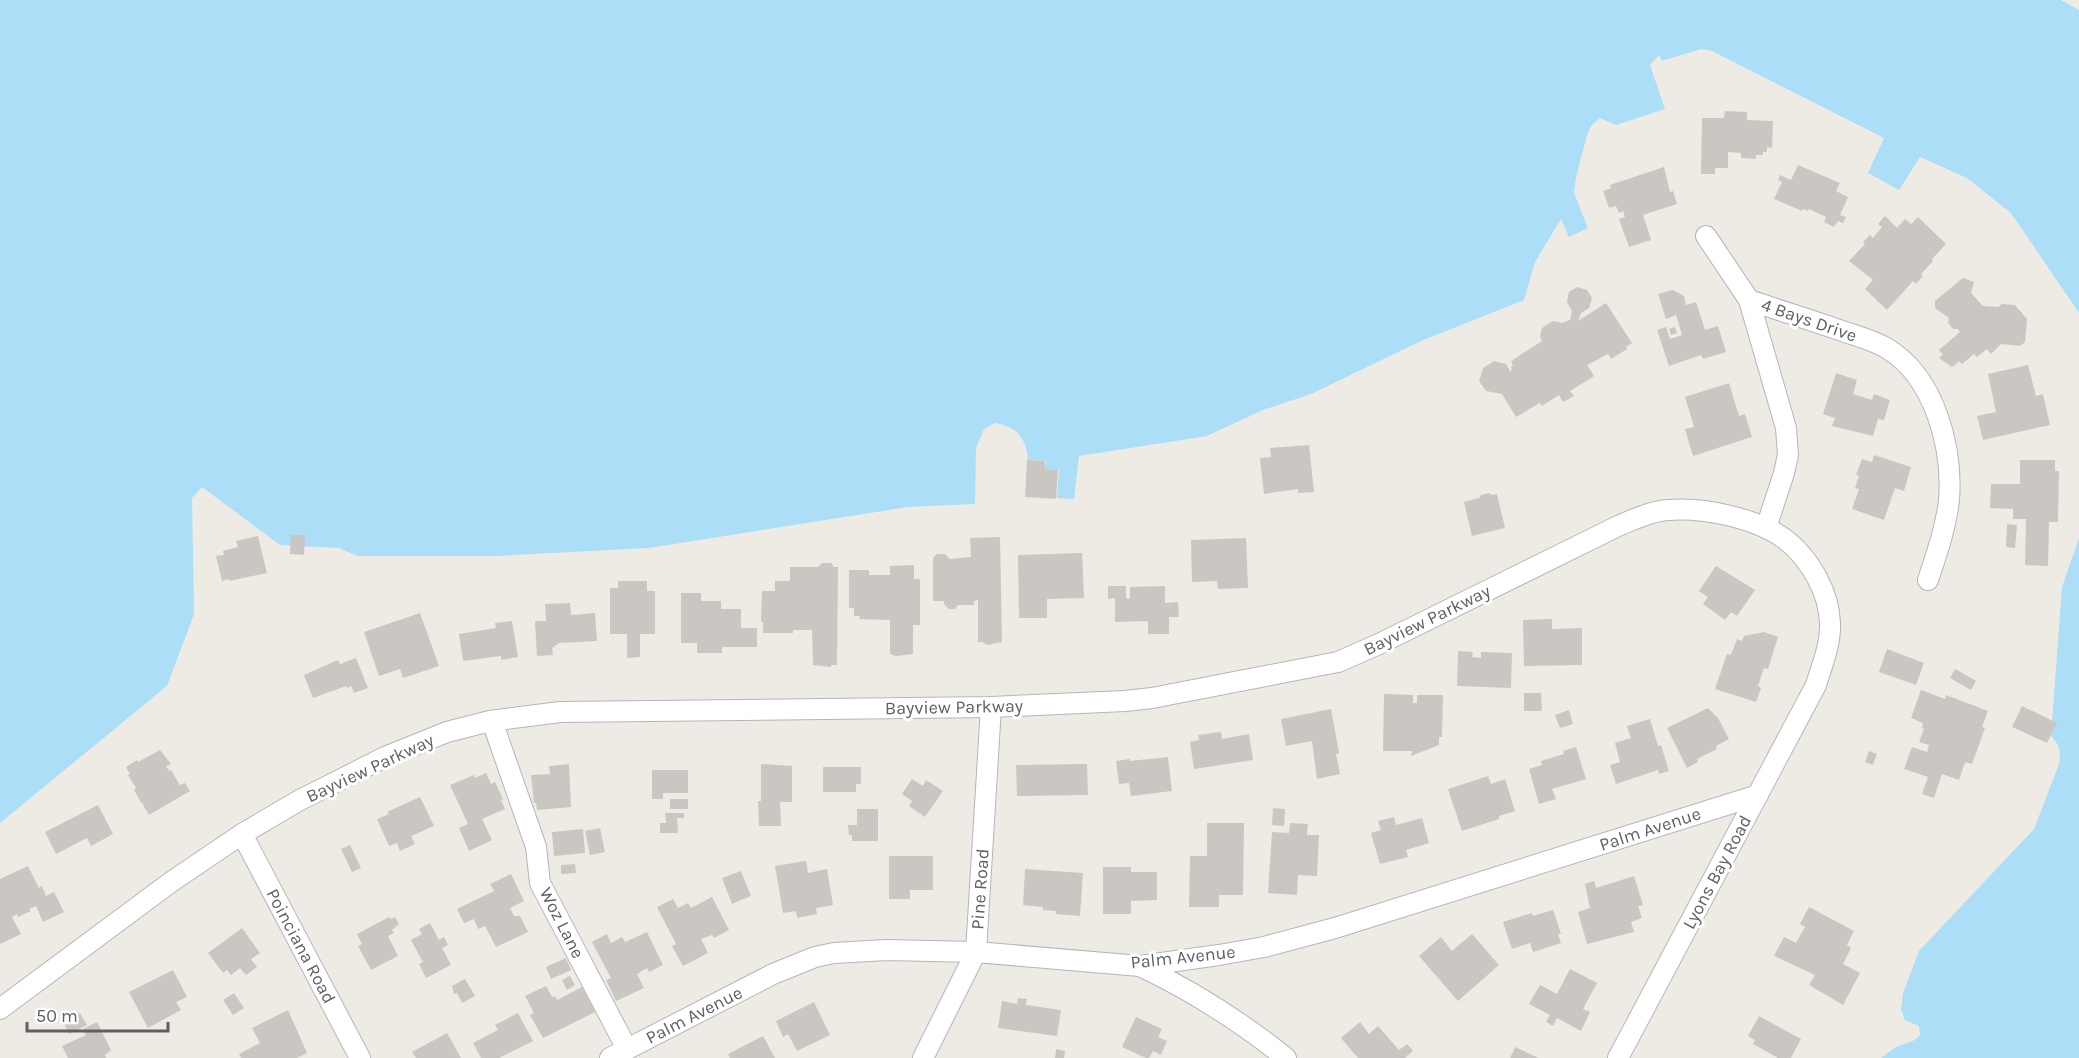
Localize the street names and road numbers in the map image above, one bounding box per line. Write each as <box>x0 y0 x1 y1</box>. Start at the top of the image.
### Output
street label: 4 Bays Drive <box>1758 293 1860 347</box>
street label: Bayview Parkway <box>1360 580 1495 660</box>
street label: Bayview Parkway <box>885 695 1024 719</box>
street label: Bayview Parkway <box>303 729 438 807</box>
street label: Palm Avenue <box>1597 802 1703 856</box>
street label: Lyons Bay Road <box>1678 811 1756 933</box>
street label: Pine Road <box>966 848 994 930</box>
street label: Woz Lane <box>535 884 589 962</box>
street label: Poinciana Road <box>261 885 341 1007</box>
street label: Palm Avenue <box>1130 941 1236 973</box>
street label: Palm Avenue <box>642 981 746 1049</box>

